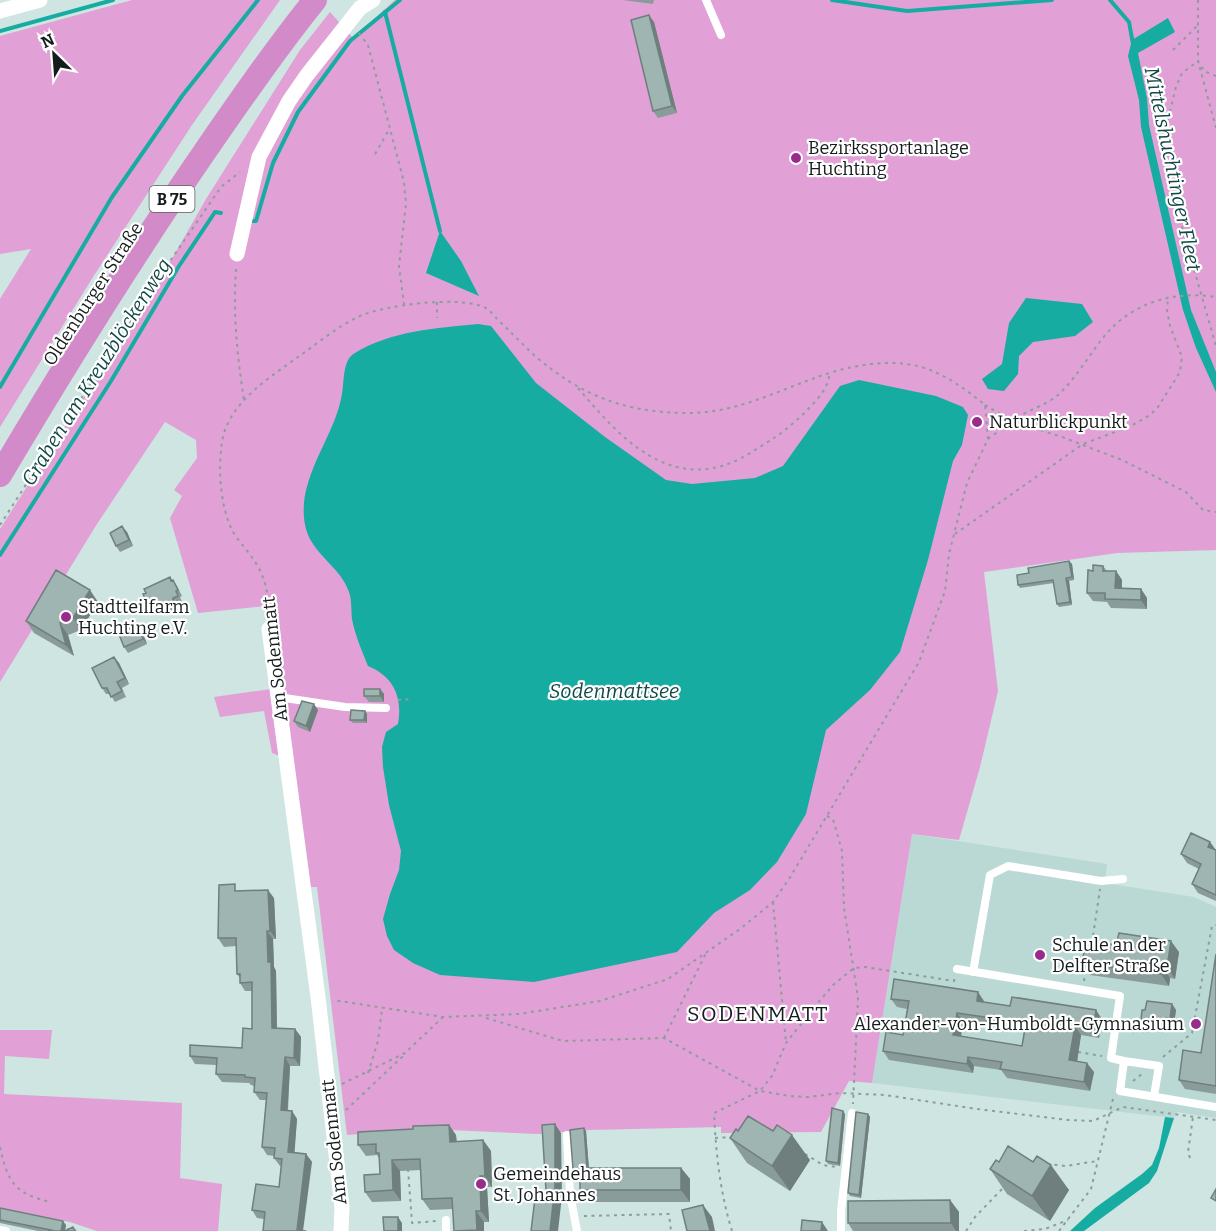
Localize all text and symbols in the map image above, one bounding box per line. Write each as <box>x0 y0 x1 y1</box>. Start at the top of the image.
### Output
north arrow <box>24 24 84 84</box>
text: N <box>38 30 57 52</box>
water label: Mittelshuchtinger Fleet <box>1140 65 1207 274</box>
place label: Bezirkssportanlage Huchting <box>808 137 969 180</box>
marker: Bezirkssportanlage Huchting <box>789 151 803 165</box>
road number: B 75 <box>150 186 195 212</box>
street label: Oldenburger Straße <box>38 218 148 370</box>
water label: Graben am Kreuzblöckenweg <box>16 254 176 490</box>
place label: Naturblickpunkt <box>989 411 1128 433</box>
marker: Naturblickpunkt <box>970 415 984 429</box>
street label: Am Sodenmatt <box>257 595 293 723</box>
place label: Stadtteilfarm Huchting e.V. <box>78 596 189 639</box>
marker: Stadtteilfarm Huchting e.V. <box>59 610 73 624</box>
water label: Sodenmattsee <box>549 679 679 703</box>
place label: Schule an der Delfter Straße <box>1052 934 1170 977</box>
marker: Schule an der Delfter Straße <box>1033 948 1047 962</box>
district label: SODENMATT <box>687 1001 829 1027</box>
place label: Alexander-von-Humboldt-Gymnasium <box>853 1013 1184 1035</box>
marker: Alexander-von-Humboldt-Gymnasium <box>1189 1017 1203 1031</box>
street label: Am Sodenmatt <box>316 1078 352 1206</box>
place label: Gemeindehaus St. Johannes <box>493 1163 621 1206</box>
marker: Gemeindehaus St. Johannes <box>474 1177 488 1191</box>

